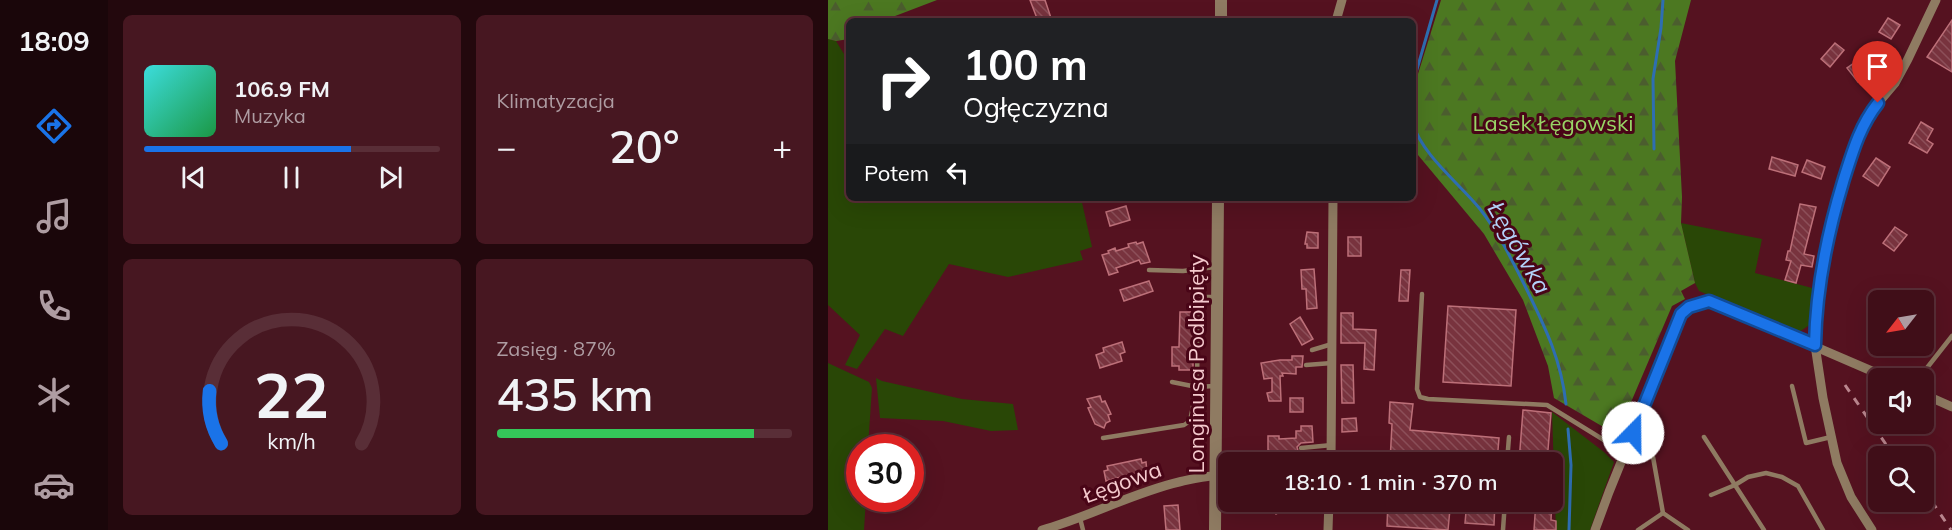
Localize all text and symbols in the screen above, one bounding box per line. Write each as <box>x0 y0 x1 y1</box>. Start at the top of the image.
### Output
text: 18:09 <box>18 24 90 58</box>
text: 100 m <box>963 38 1088 91</box>
pin <box>1852 41 1903 103</box>
icon: right <box>864 42 942 120</box>
icon: arrive <box>1861 50 1894 83</box>
text: 106.9 FM <box>234 75 330 103</box>
text: Klimatyzacja <box>497 88 615 113</box>
text: Ogłęczyzna <box>963 90 1109 124</box>
text: Muzyka <box>234 103 306 128</box>
icon: directions <box>33 105 75 147</box>
park label: Lasek Łęgowski <box>1472 109 1634 137</box>
text: 20° <box>609 118 680 174</box>
text: − <box>497 126 516 167</box>
text: + <box>772 126 792 167</box>
icon: left <box>941 156 974 189</box>
text: Potem <box>864 159 929 187</box>
icon: previous <box>177 161 210 194</box>
icon: pause <box>275 161 308 194</box>
icon: next <box>374 161 407 194</box>
icon: music <box>33 195 75 237</box>
water label: Łęgówka <box>1481 195 1558 299</box>
street label: Longinusa Podbipięty <box>1182 254 1210 474</box>
icon: phone <box>33 285 75 327</box>
north arrow <box>1868 290 1934 356</box>
map controls <box>1868 290 1934 512</box>
text: Zasięg · 87% <box>497 336 616 361</box>
text: 22 <box>254 355 329 434</box>
text: 435 km <box>497 366 653 422</box>
button: sound <box>1868 368 1934 434</box>
icon: climate <box>33 374 75 416</box>
position arrow <box>1601 401 1665 465</box>
text: km/h <box>267 427 316 454</box>
speed limit sign: 30 <box>846 434 924 512</box>
button: search <box>1868 446 1934 512</box>
street label: Łęgowa <box>1078 455 1165 509</box>
icon: car <box>33 464 75 506</box>
text: 18:10 · 1 min · 370 m <box>1283 468 1498 496</box>

